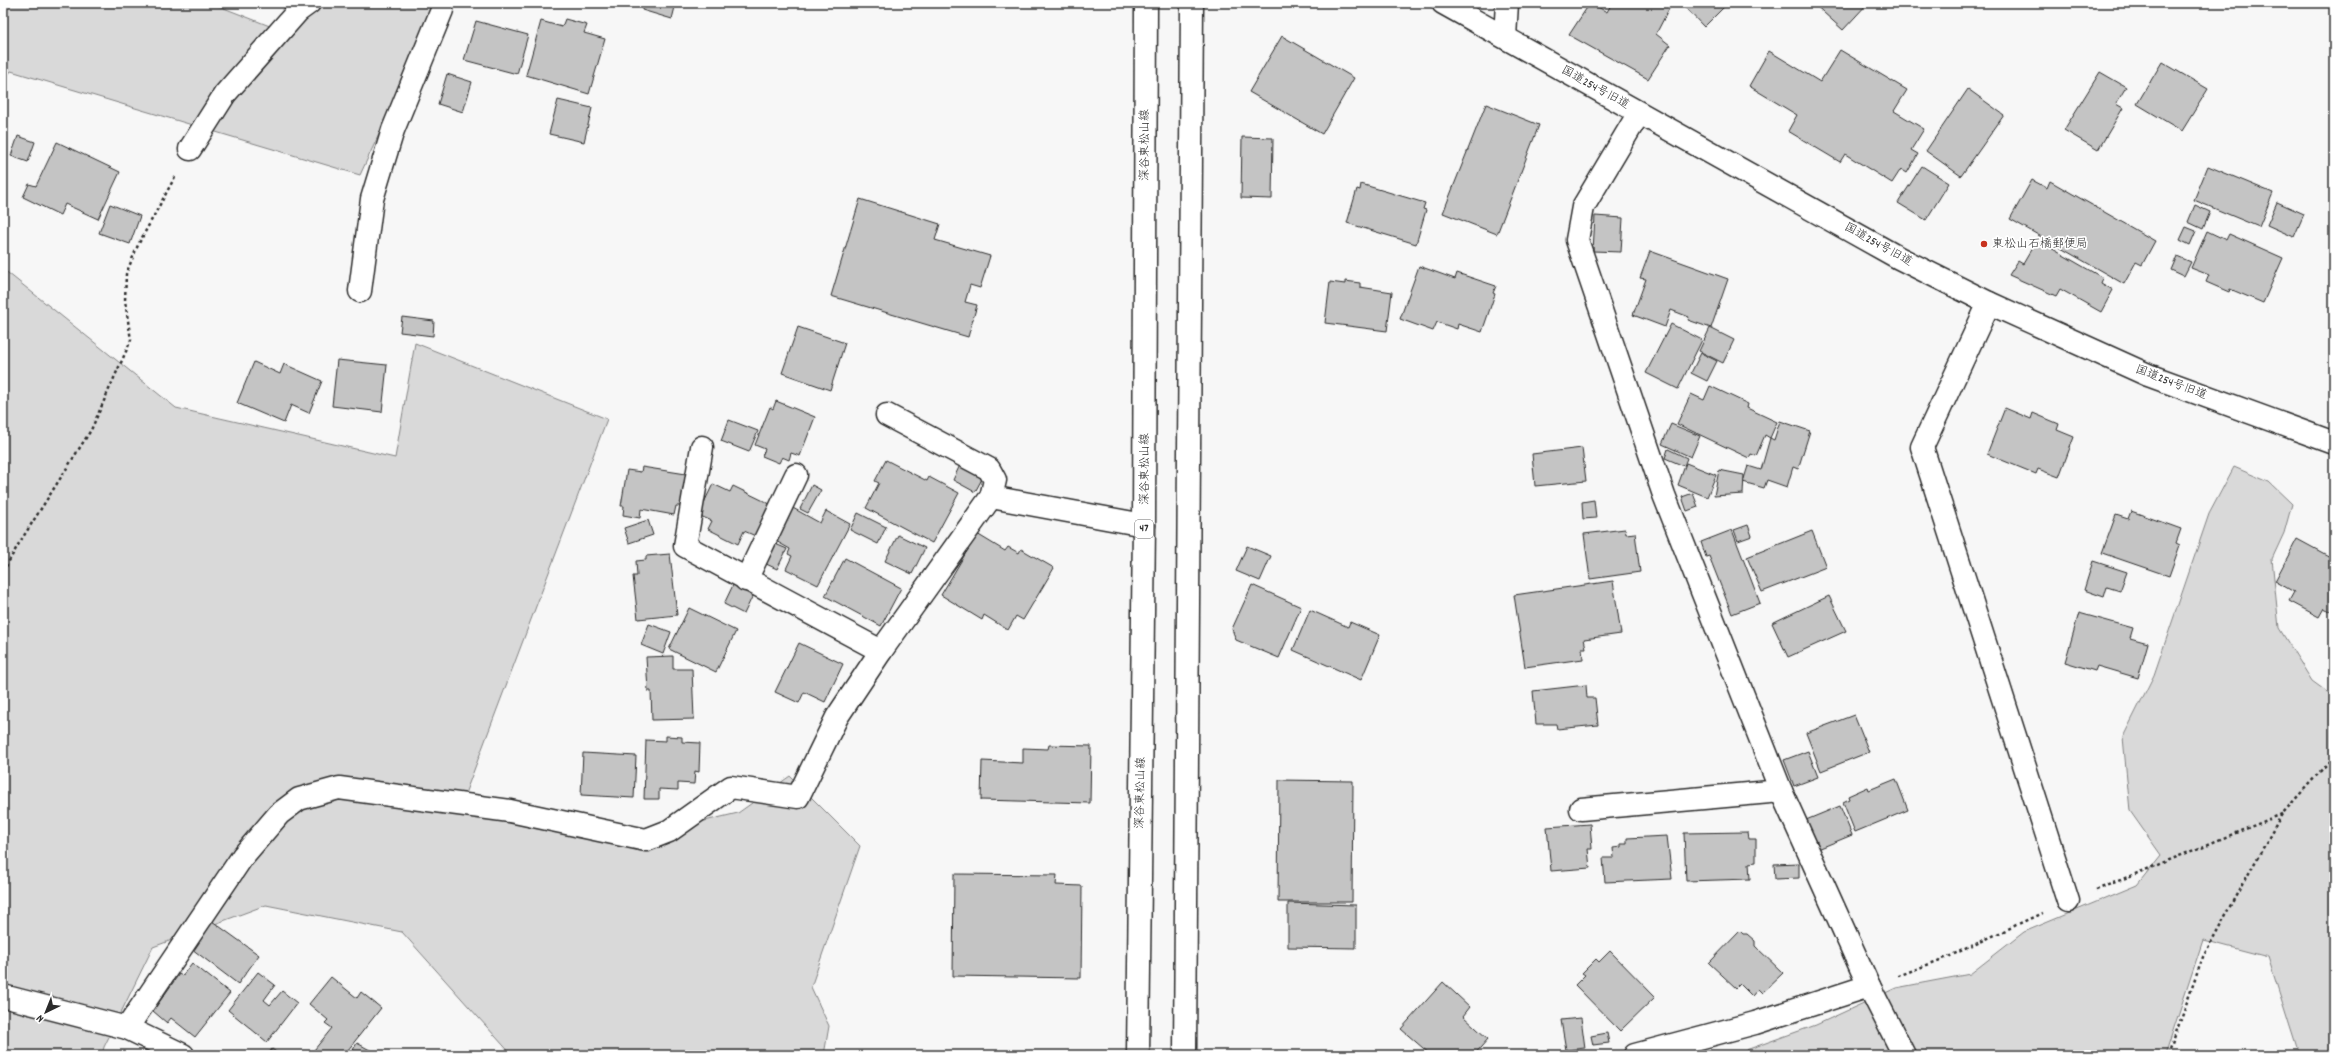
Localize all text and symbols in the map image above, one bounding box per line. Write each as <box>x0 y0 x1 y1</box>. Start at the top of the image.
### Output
street label: 国道254号旧道 <box>1558 62 1632 114</box>
street label: 深谷東松山線 <box>1137 109 1154 181</box>
street label: 国道254号旧道 <box>1841 219 1915 271</box>
place label: 東松山石橋郵便局 <box>1992 236 2088 253</box>
marker: 東松山石橋郵便局 <box>1979 239 1989 249</box>
street label: 国道254号旧道 <box>2133 361 2209 405</box>
street label: 深谷東松山線 <box>1137 433 1154 505</box>
road number: 47 <box>1135 520 1153 538</box>
street label: 深谷東松山線 <box>1132 757 1150 829</box>
north arrow <box>26 992 66 1032</box>
text: N <box>33 1010 48 1026</box>

